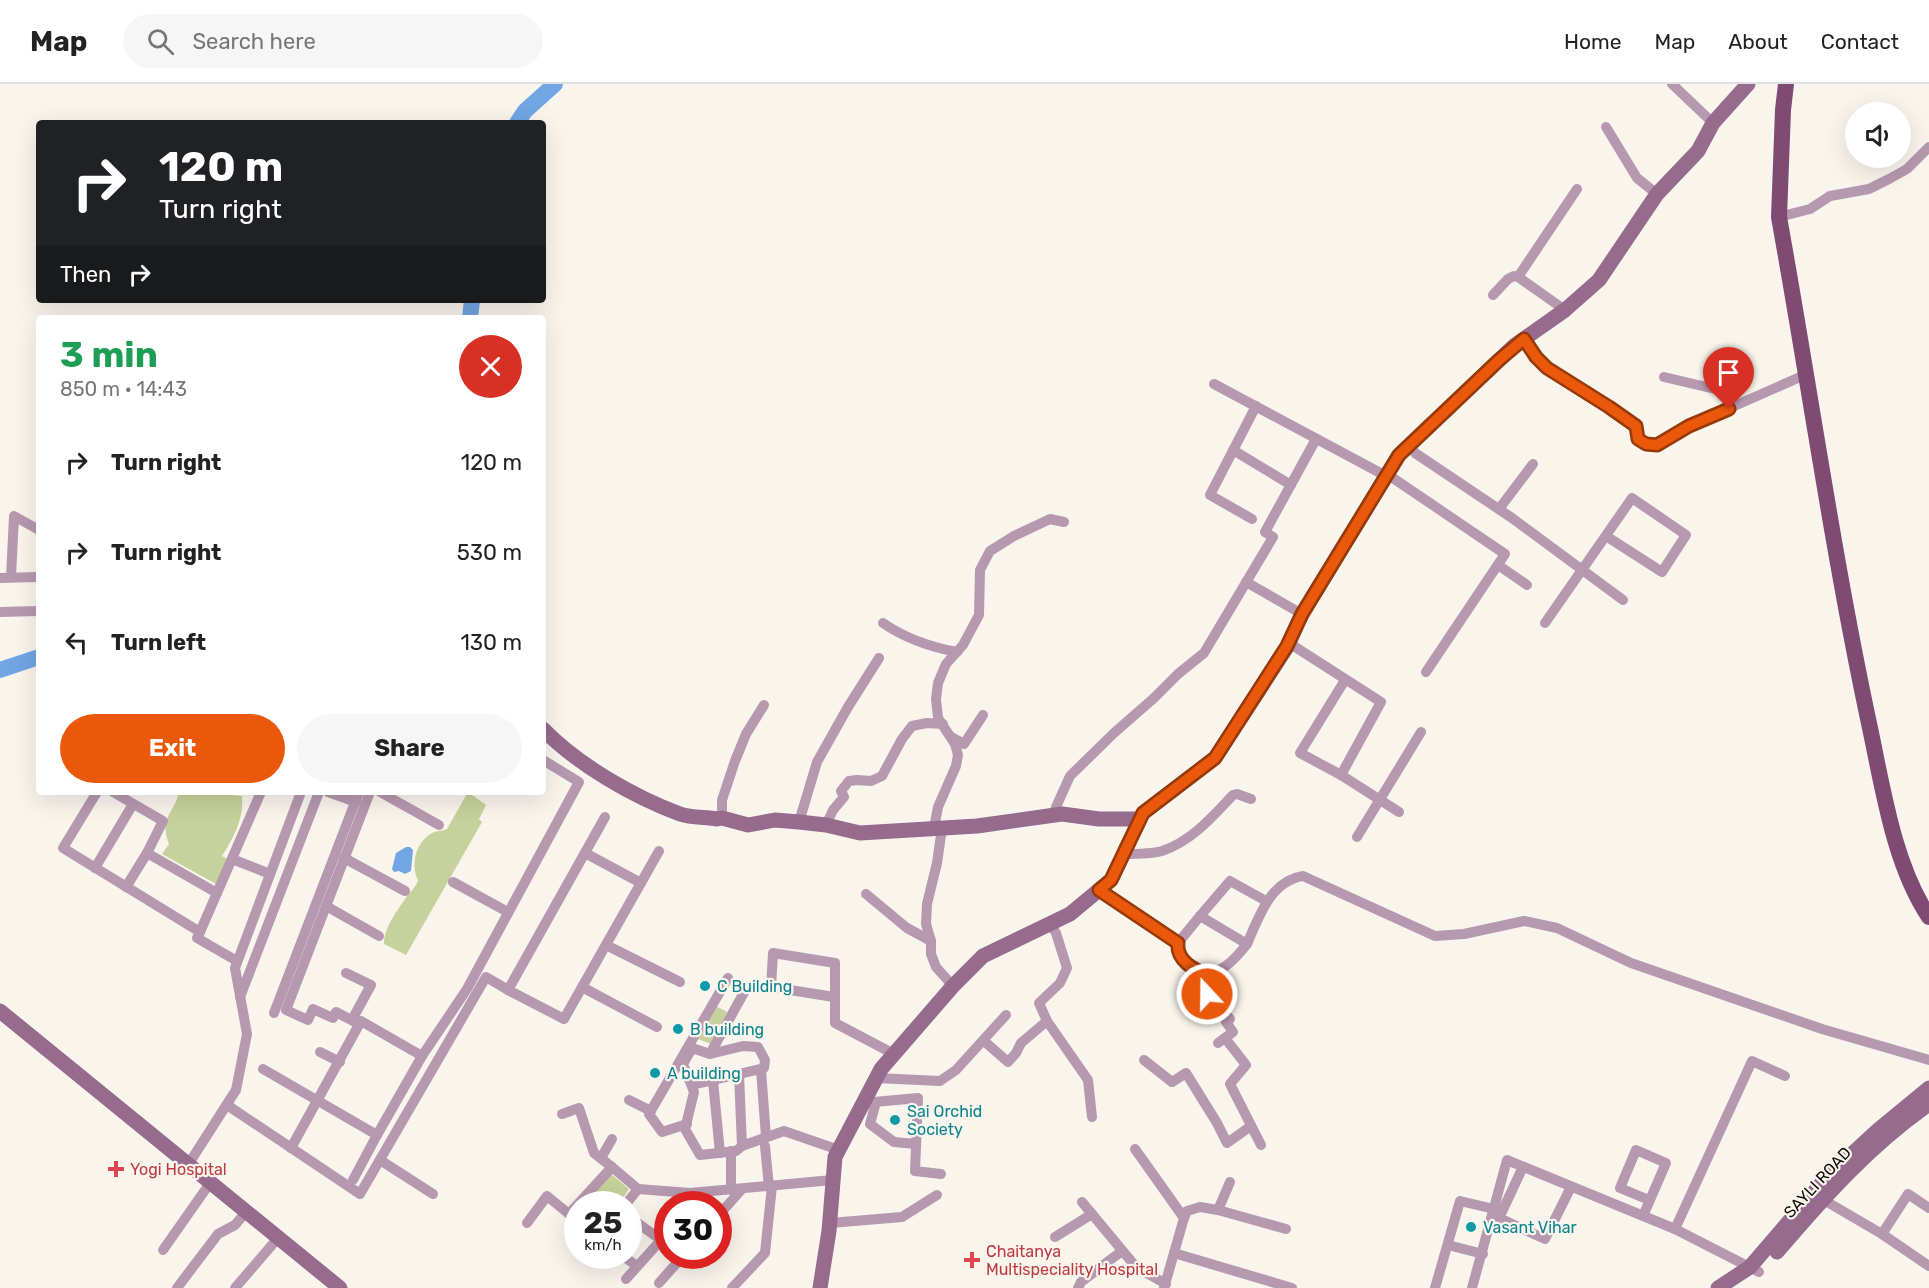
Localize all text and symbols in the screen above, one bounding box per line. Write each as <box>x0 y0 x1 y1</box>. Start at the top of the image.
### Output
search box <box>123 14 543 68</box>
text: Map <box>30 25 87 58</box>
icon: search <box>144 25 177 58</box>
text: Search here <box>192 28 316 55</box>
text: Home <box>1564 29 1621 54</box>
text: Map <box>1654 29 1695 54</box>
text: About <box>1728 29 1788 54</box>
text: Contact <box>1821 29 1899 54</box>
map controls <box>1845 102 1911 168</box>
button: sound <box>1845 102 1911 168</box>
text: 120 m <box>159 142 283 192</box>
icon: right <box>60 144 138 222</box>
text: Turn right <box>159 193 282 225</box>
icon: right <box>123 258 156 291</box>
text: Then <box>60 261 111 288</box>
text: 3 min <box>60 333 158 376</box>
button: close <box>459 335 522 398</box>
pin <box>1703 347 1754 409</box>
icon: arrive <box>1712 356 1745 389</box>
text: 850 m · 14:43 <box>60 377 187 401</box>
icon: right <box>60 446 93 479</box>
text: Turn right <box>111 449 221 476</box>
text: 120 m <box>461 449 522 476</box>
icon: right <box>60 536 93 569</box>
text: Turn right <box>111 539 221 566</box>
text: 530 m <box>457 539 522 566</box>
icon: left <box>60 626 93 659</box>
text: Turn left <box>111 629 206 656</box>
text: 130 m <box>460 629 522 656</box>
button: Exit <box>60 714 285 783</box>
button: Share <box>297 714 522 783</box>
position arrow <box>1175 962 1239 1026</box>
place label: C Building <box>717 977 792 996</box>
marker: C Building <box>698 979 712 993</box>
place label: B building <box>690 1020 764 1039</box>
marker: B building <box>671 1022 685 1036</box>
place label: A building <box>667 1064 741 1083</box>
marker: A building <box>648 1066 662 1080</box>
place label: Sai Orchid Society <box>907 1102 982 1139</box>
marker: Sai Orchid Society <box>888 1113 902 1127</box>
street label: SAYLI ROAD <box>1780 1143 1855 1222</box>
marker: Yogi Hospital <box>107 1160 125 1178</box>
place label: Yogi Hospital <box>130 1160 227 1179</box>
speed limit sign: 30 <box>654 1191 732 1269</box>
text: 25 <box>584 1205 622 1241</box>
place label: Vasant Vihar <box>1483 1218 1577 1237</box>
marker: Vasant Vihar <box>1464 1220 1478 1234</box>
text: km/h <box>584 1236 622 1254</box>
place label: Chaitanya Multispeciality Hospital <box>986 1242 1158 1279</box>
marker: Chaitanya Multispeciality Hospital <box>963 1251 981 1269</box>

